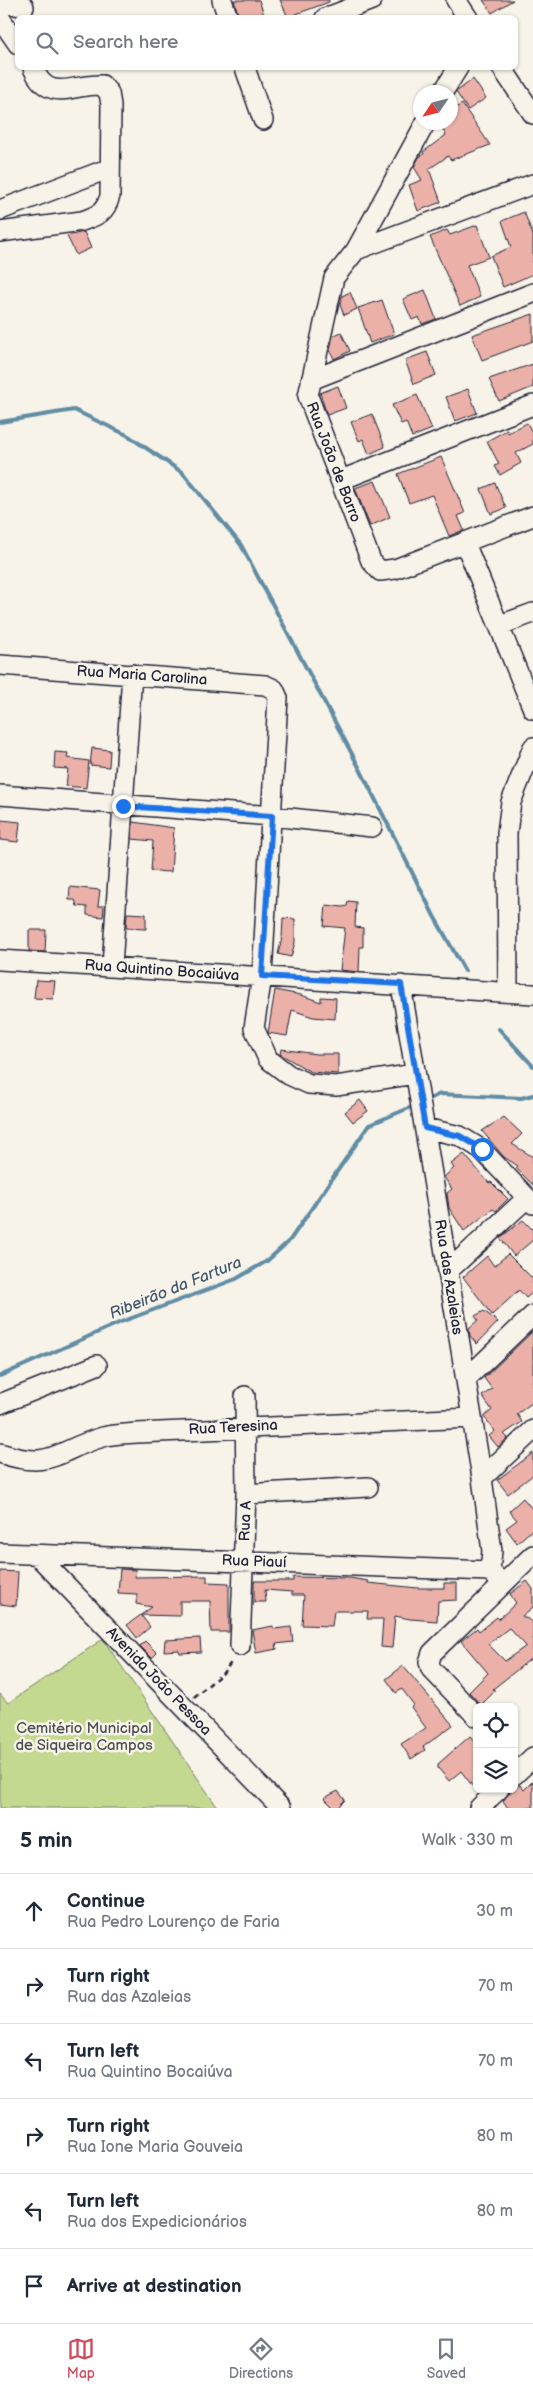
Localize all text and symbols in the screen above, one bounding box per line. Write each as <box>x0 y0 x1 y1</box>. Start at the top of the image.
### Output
search box <box>15 15 518 70</box>
icon: search <box>33 29 61 57</box>
text: Search here <box>73 31 178 54</box>
north arrow <box>413 85 458 130</box>
street label: Rua João de Barro <box>302 399 365 525</box>
street label: Rua Maria Carolina <box>76 661 208 690</box>
route end <box>112 795 135 818</box>
street label: Rua Quintino Bocaiúva <box>84 956 240 985</box>
route start <box>471 1138 494 1161</box>
street label: Rua das Azaleias <box>430 1218 467 1337</box>
water label: Ribeirão da Fartura <box>107 1253 244 1324</box>
street label: Rua Teresina <box>188 1416 278 1439</box>
street label: Rua A <box>235 1500 256 1542</box>
street label: Rua Piauí <box>221 1551 287 1572</box>
street label: Avenida João Pessoa <box>102 1623 215 1740</box>
map controls <box>473 1703 518 1793</box>
button: locate <box>473 1703 518 1748</box>
park label: Cemitério Municipal de Siqueira Campos <box>15 1719 153 1755</box>
button: layers <box>473 1748 518 1793</box>
text: 5 min <box>20 1828 73 1853</box>
text: Walk · 330 m <box>422 1831 513 1850</box>
text: Continue <box>67 1890 145 1913</box>
icon: ahead <box>20 1897 48 1925</box>
text: 30 m <box>476 1902 513 1921</box>
text: Rua Pedro Lourenço de Faria <box>67 1913 280 1932</box>
text: Turn right <box>67 1965 150 1988</box>
icon: right <box>20 1972 48 2000</box>
text: 70 m <box>478 1977 513 1996</box>
text: Rua das Azaleias <box>67 1988 191 2007</box>
text: Turn left <box>67 2040 139 2063</box>
icon: left <box>20 2047 48 2075</box>
text: 70 m <box>478 2052 513 2071</box>
text: Rua Quintino Bocaiúva <box>67 2063 233 2082</box>
text: Turn right <box>67 2115 150 2138</box>
icon: right <box>20 2122 48 2150</box>
text: 80 m <box>477 2127 513 2146</box>
text: Rua Ione Maria Gouveia <box>67 2138 243 2157</box>
text: Turn left <box>67 2190 139 2213</box>
icon: left <box>20 2197 48 2225</box>
text: 80 m <box>477 2202 513 2221</box>
text: Rua dos Expedicionários <box>67 2213 247 2232</box>
icon: arrive <box>20 2272 48 2300</box>
text: Arrive at destination <box>67 2275 242 2298</box>
tab: Map <box>67 2335 95 2382</box>
tab: Directions <box>229 2335 293 2382</box>
tab: Saved <box>427 2335 466 2382</box>

